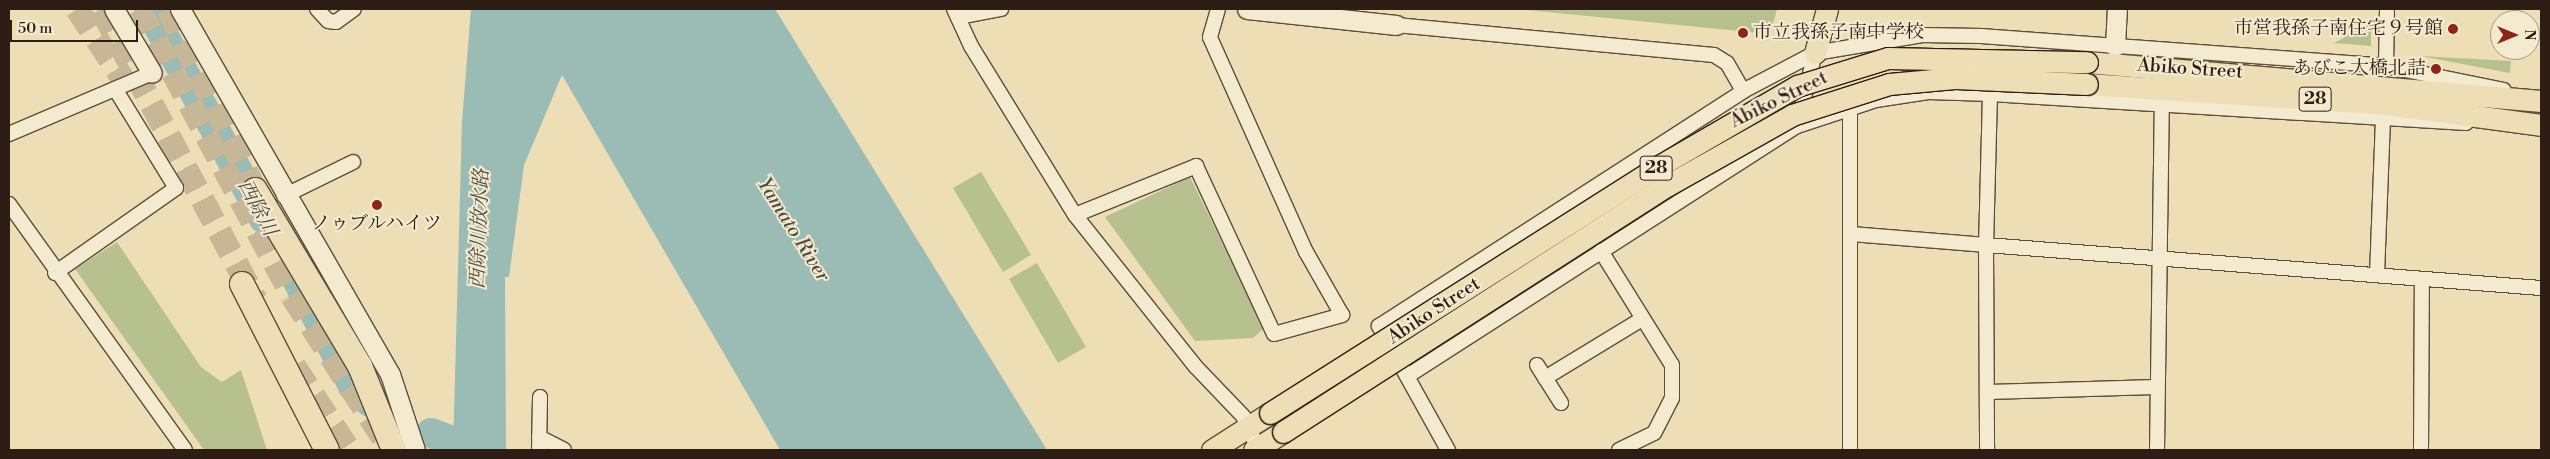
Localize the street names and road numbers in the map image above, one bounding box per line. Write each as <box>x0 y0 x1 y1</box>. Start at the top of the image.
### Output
street label: Abiko Street <box>2136 54 2244 84</box>
street label: Abiko Street <box>1727 67 1831 133</box>
road number: 28 <box>2298 84 2332 115</box>
road number: 28 <box>1638 152 1674 184</box>
street label: Abiko Street <box>1383 273 1485 349</box>

